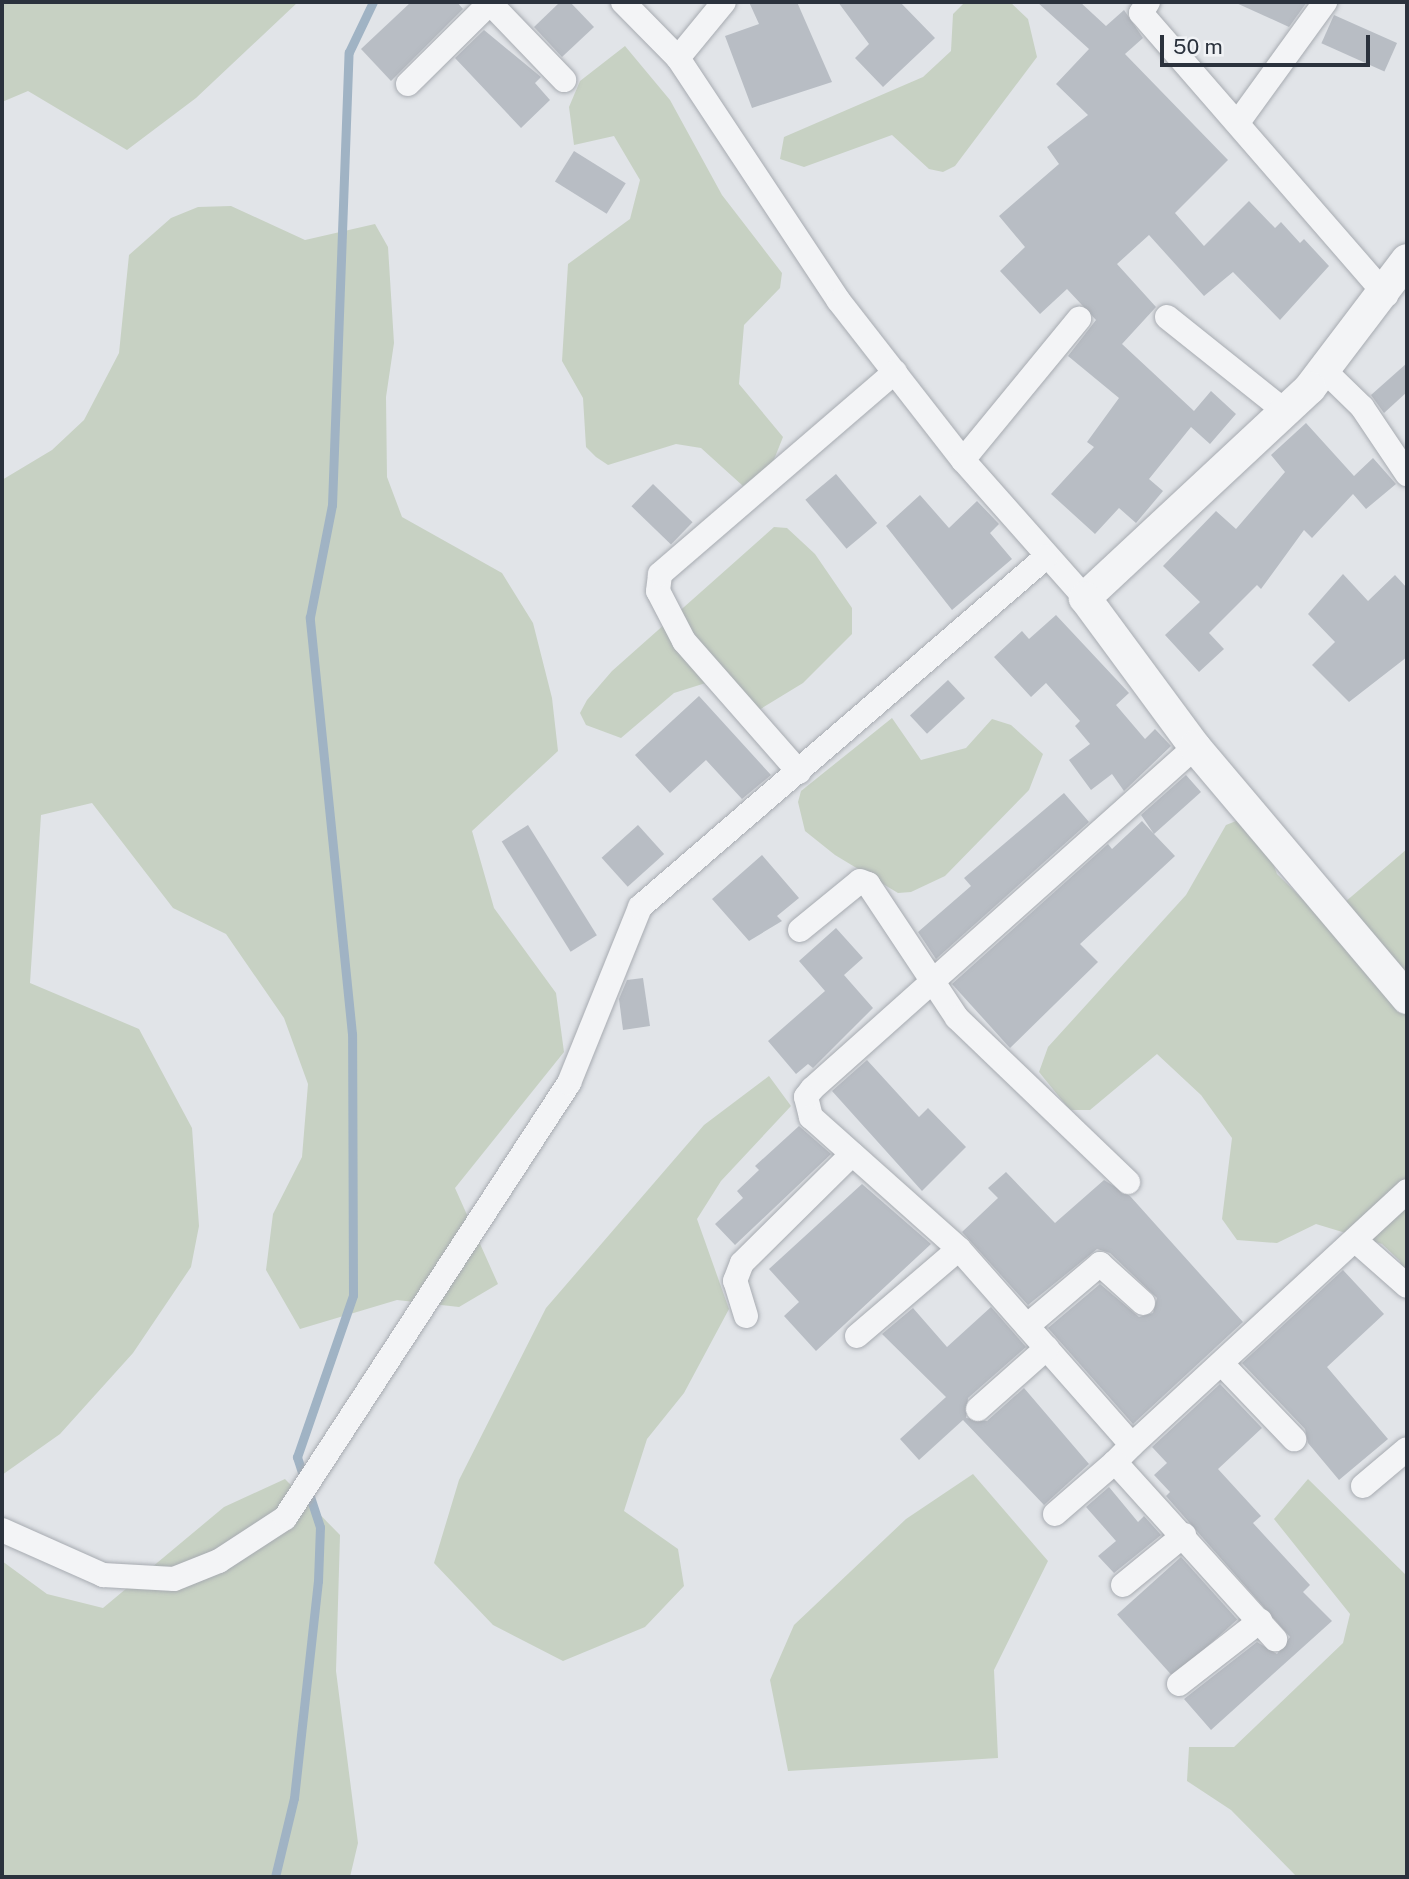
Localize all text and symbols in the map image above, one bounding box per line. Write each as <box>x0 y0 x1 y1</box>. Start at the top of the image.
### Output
scale bar <box>1164 21 1374 65</box>
text: 50 m <box>1173 34 1223 59</box>

